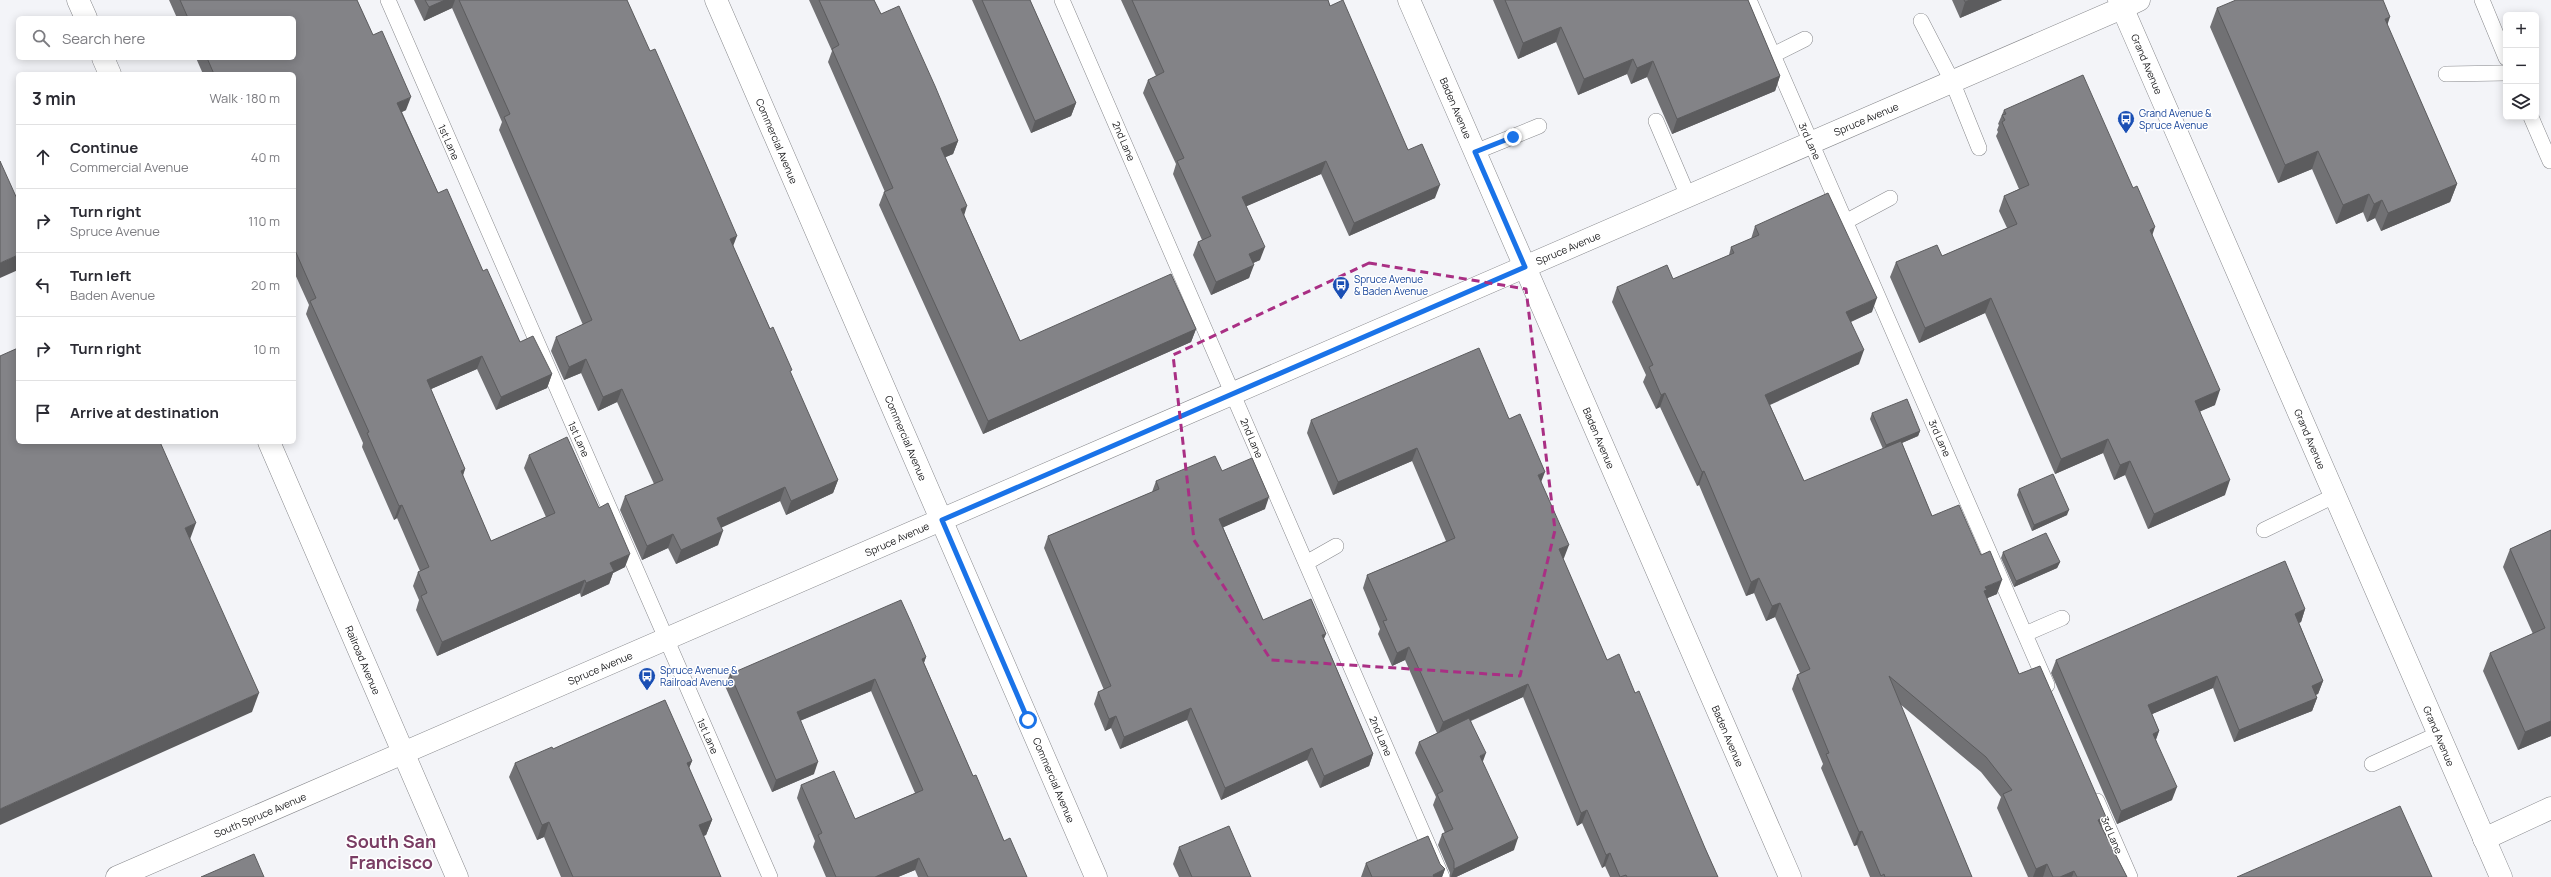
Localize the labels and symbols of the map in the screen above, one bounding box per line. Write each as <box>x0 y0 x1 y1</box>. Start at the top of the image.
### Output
street label: Grand Avenue <box>2128 32 2166 96</box>
street label: Baden Avenue <box>1437 75 1475 141</box>
street label: Commercial Avenue <box>753 96 801 186</box>
street label: Spruce Avenue <box>1831 99 1901 139</box>
place label: Grand Avenue & Spruce Avenue <box>2139 106 2212 132</box>
bus stop icon: Grand Avenue & Spruce Avenue <box>2116 109 2136 134</box>
street label: 2nd Lane <box>1109 119 1139 163</box>
street label: 3rd Lane <box>1796 120 1824 162</box>
street label: 1st Lane <box>435 122 463 162</box>
route end <box>1504 128 1522 146</box>
street label: Spruce Avenue <box>1533 228 1603 268</box>
place label: Spruce Avenue & Baden Avenue <box>1354 272 1428 298</box>
bus stop icon: Spruce Avenue & Baden Avenue <box>1331 275 1351 300</box>
street label: Commercial Avenue <box>882 393 930 483</box>
street label: Baden Avenue <box>1580 405 1618 471</box>
street label: Grand Avenue <box>2291 407 2329 471</box>
street label: 2nd Lane <box>1237 416 1267 460</box>
street label: 3rd Lane <box>1926 417 1954 459</box>
street label: 1st Lane <box>565 419 593 459</box>
street label: Spruce Avenue <box>863 518 932 559</box>
street label: Railroad Avenue <box>342 623 384 697</box>
street label: Spruce Avenue <box>565 648 635 688</box>
place label: Spruce Avenue & Railroad Avenue <box>660 663 738 689</box>
bus stop icon: Spruce Avenue & Railroad Avenue <box>637 666 657 691</box>
street label: Baden Avenue <box>1709 703 1747 769</box>
street label: Grand Avenue <box>2420 704 2458 768</box>
route start <box>1019 711 1037 729</box>
street label: 2nd Lane <box>1366 714 1396 758</box>
street label: 1st Lane <box>694 716 722 756</box>
street label: Commercial Avenue <box>1030 735 1078 825</box>
street label: South Spruce Avenue <box>212 789 308 841</box>
street label: 3rd Lane <box>2098 814 2126 856</box>
district label: South San Francisco <box>346 829 436 874</box>

